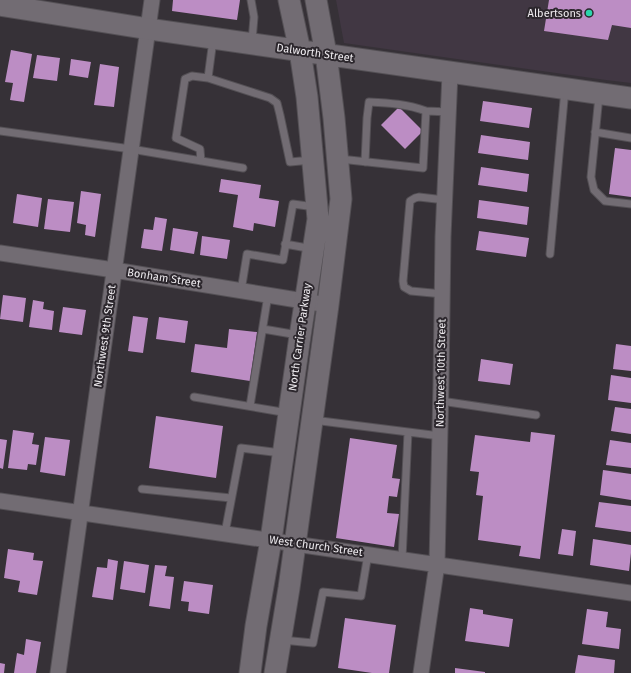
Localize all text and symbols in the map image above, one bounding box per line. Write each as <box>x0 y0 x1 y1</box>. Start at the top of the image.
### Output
place label: Albertsons <box>528 7 581 20</box>
marker: Albertsons <box>584 8 594 18</box>
street label: Dalworth Street <box>276 41 354 65</box>
street label: Bonham Street <box>126 266 202 290</box>
street label: North Carrier Parkway <box>286 282 314 392</box>
street label: Northwest 9th Street <box>91 284 119 388</box>
street label: Northwest 10th Street <box>434 319 448 427</box>
street label: West Church Street <box>268 533 364 559</box>

